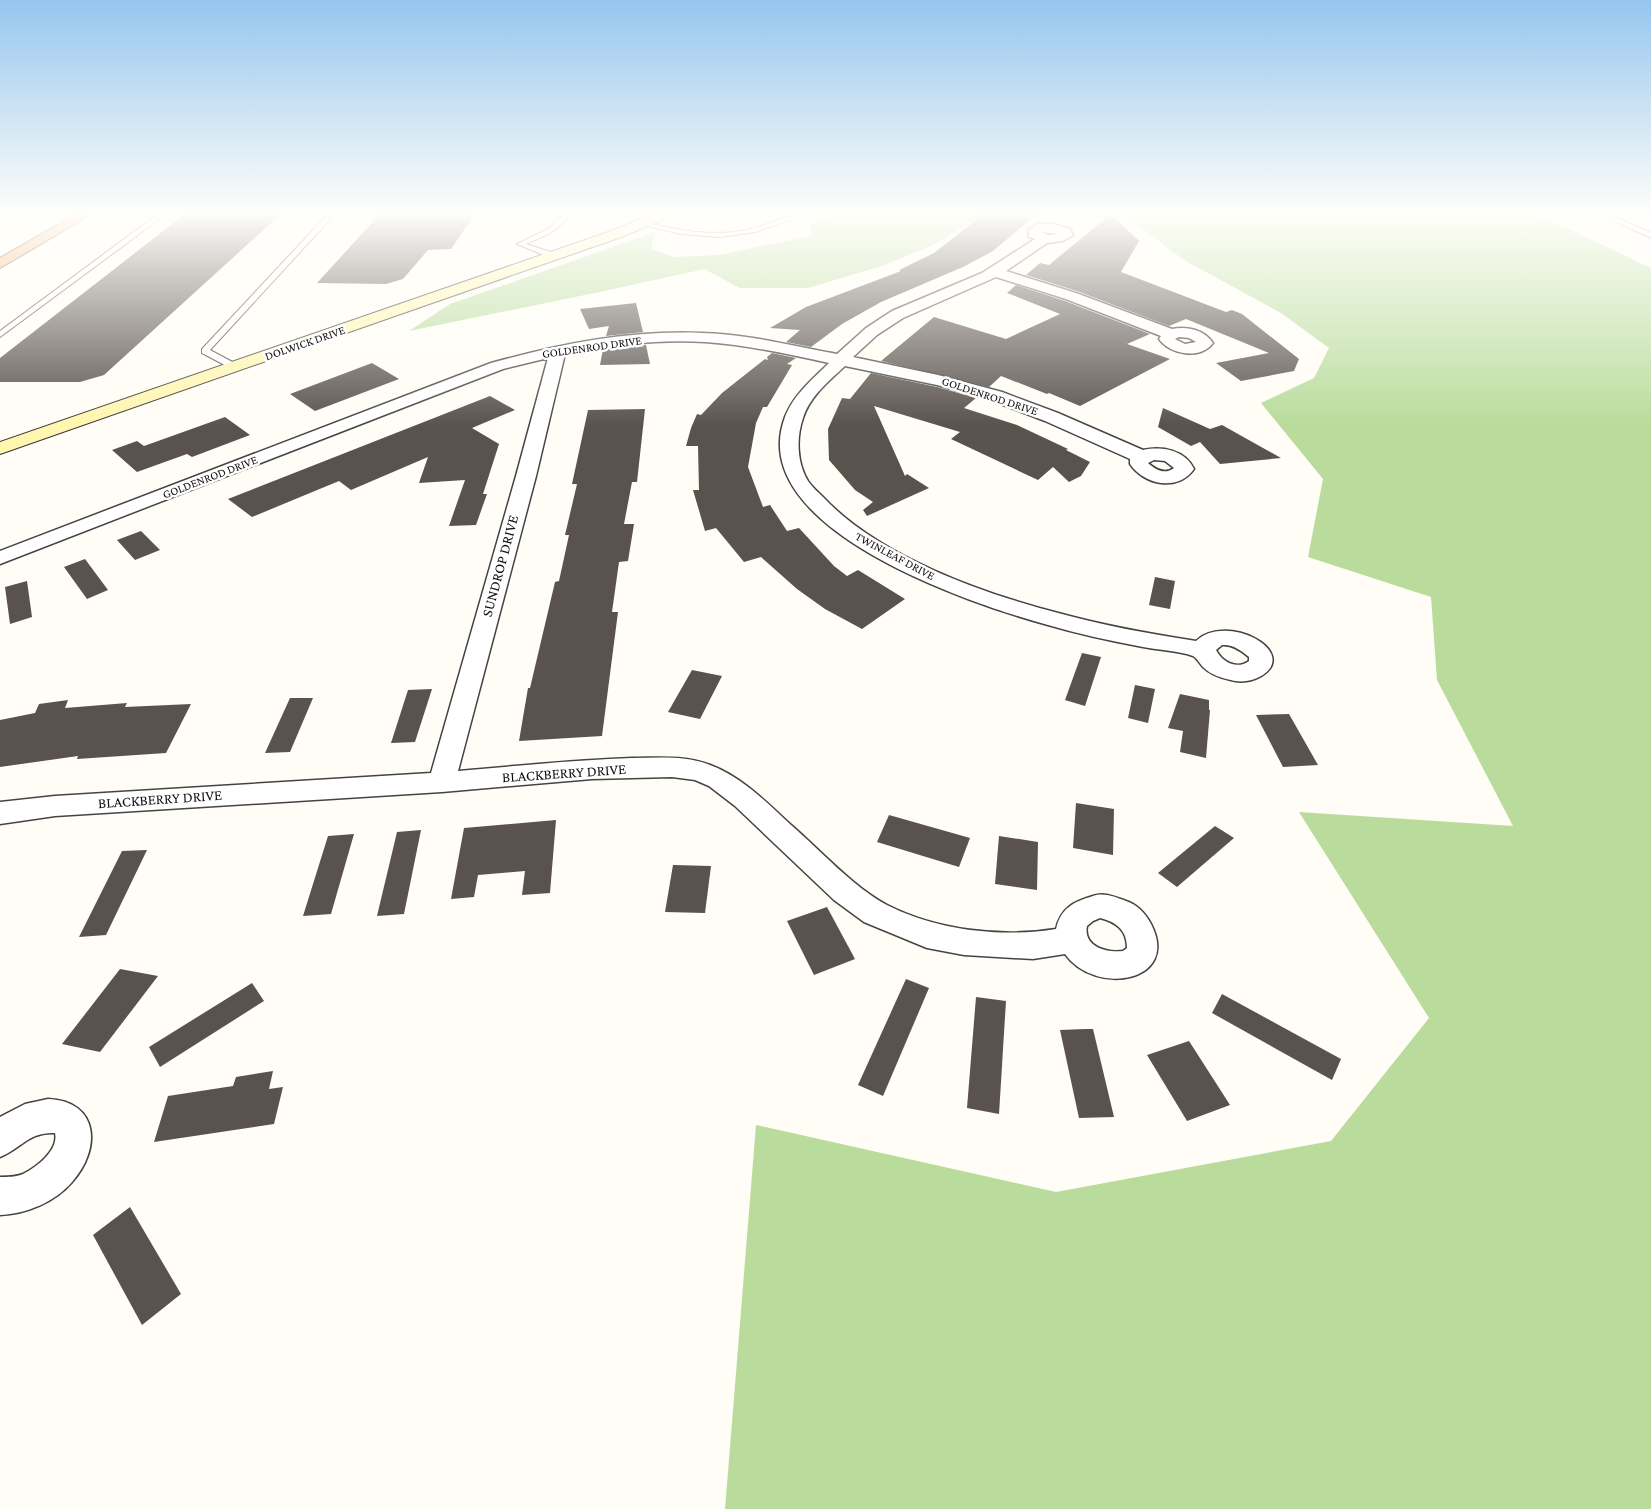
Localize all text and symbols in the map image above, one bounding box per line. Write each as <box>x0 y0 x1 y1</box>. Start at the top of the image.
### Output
street label: DOLWICK DRIVE <box>263 323 347 363</box>
street label: GOLDENROD DRIVE <box>541 333 643 361</box>
street label: GOLDENROD DRIVE <box>940 374 1040 418</box>
street label: GOLDENROD DRIVE <box>161 452 260 502</box>
street label: SUNDROP DRIVE <box>479 513 521 619</box>
street label: TWINLEAF DRIVE <box>853 529 938 583</box>
street label: BLACKBERRY DRIVE <box>501 761 627 785</box>
street label: BLACKBERRY DRIVE <box>97 787 223 811</box>

